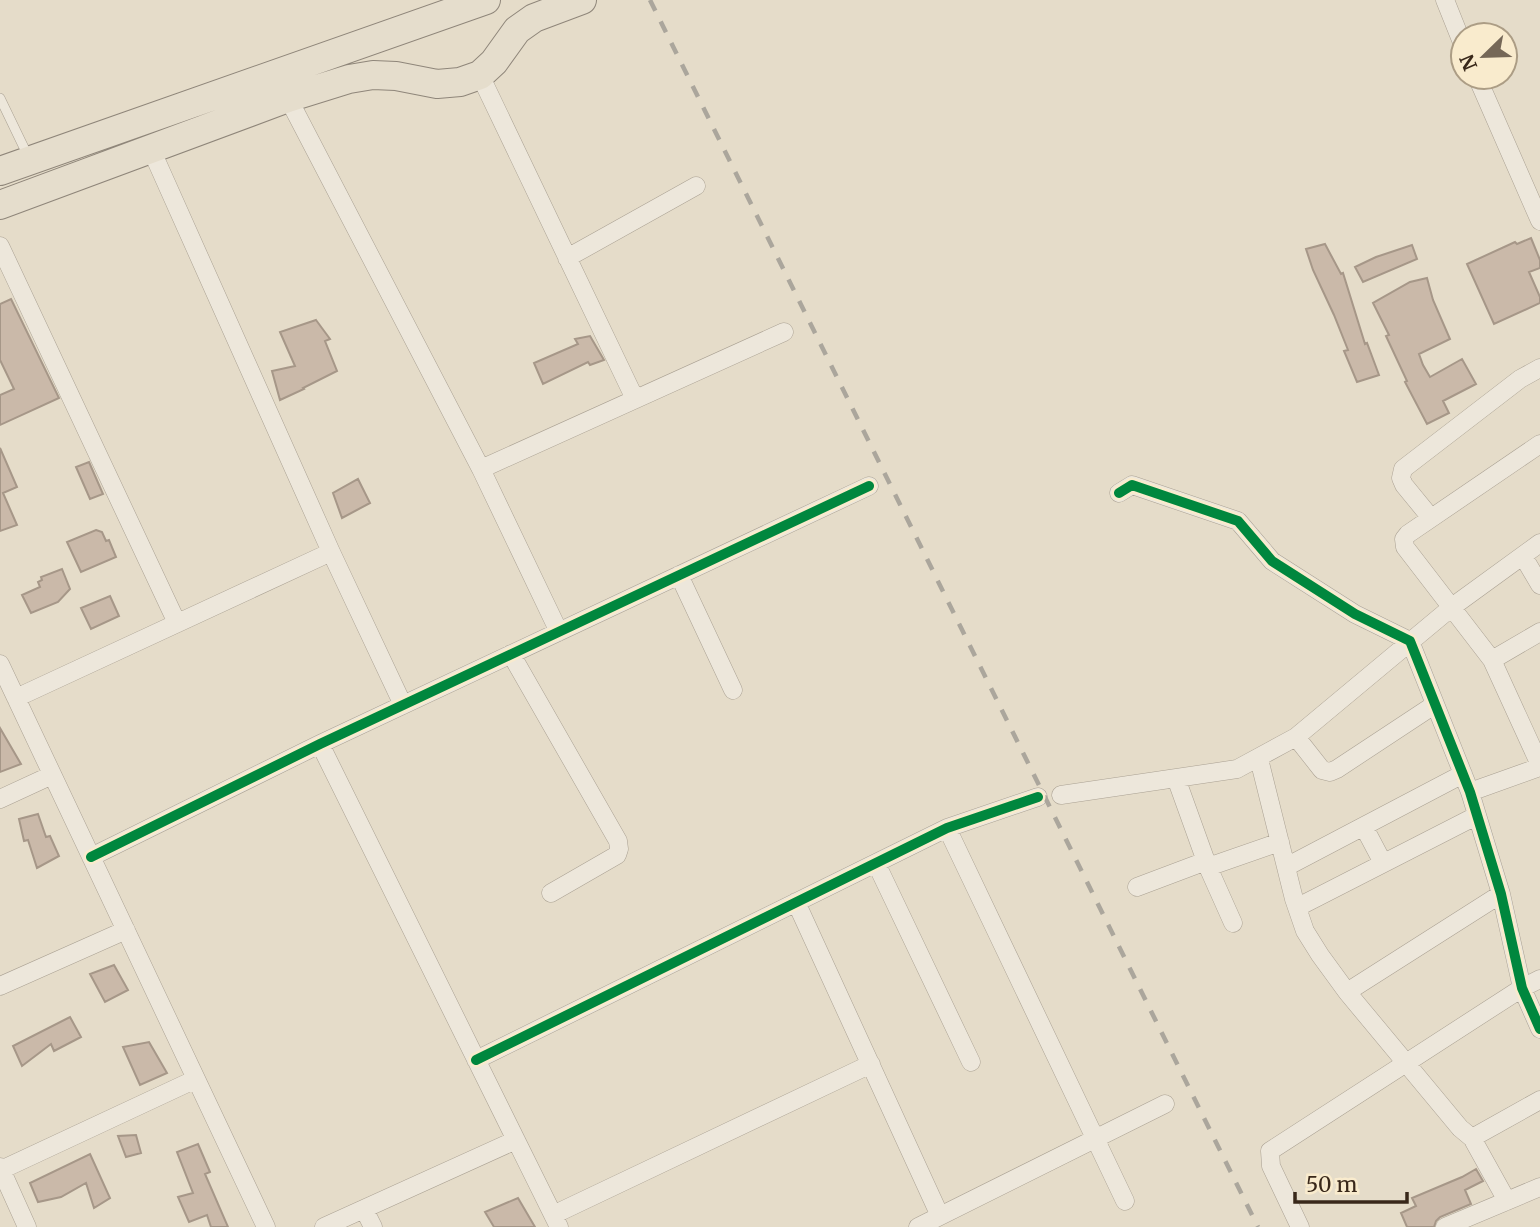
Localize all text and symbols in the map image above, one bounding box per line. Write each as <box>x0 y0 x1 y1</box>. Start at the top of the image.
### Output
north arrow <box>1449 21 1519 91</box>
text: N <box>1454 51 1482 74</box>
scale bar <box>1295 1160 1407 1204</box>
text: 50 m <box>1306 1171 1357 1198</box>

